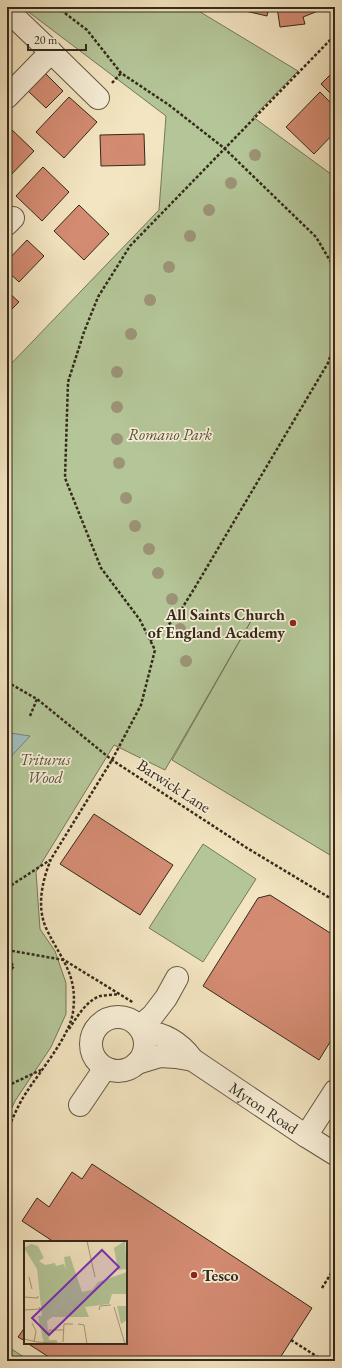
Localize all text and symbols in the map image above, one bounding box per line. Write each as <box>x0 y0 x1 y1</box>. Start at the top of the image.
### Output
scale bar <box>28 26 86 52</box>
text: 20 m <box>34 32 58 48</box>
park label: Romano Park <box>128 424 213 445</box>
place label: All Saints Church of England Academy <box>148 604 285 643</box>
marker: All Saints Church of England Academy <box>288 618 298 628</box>
park label: Triturus Wood <box>20 749 71 788</box>
street label: Barwick Lane <box>133 754 215 818</box>
street label: Myton Road <box>225 1077 303 1139</box>
inset map <box>24 1241 127 1344</box>
place label: Tesco <box>202 1265 239 1286</box>
marker: Tesco <box>189 1270 199 1280</box>

